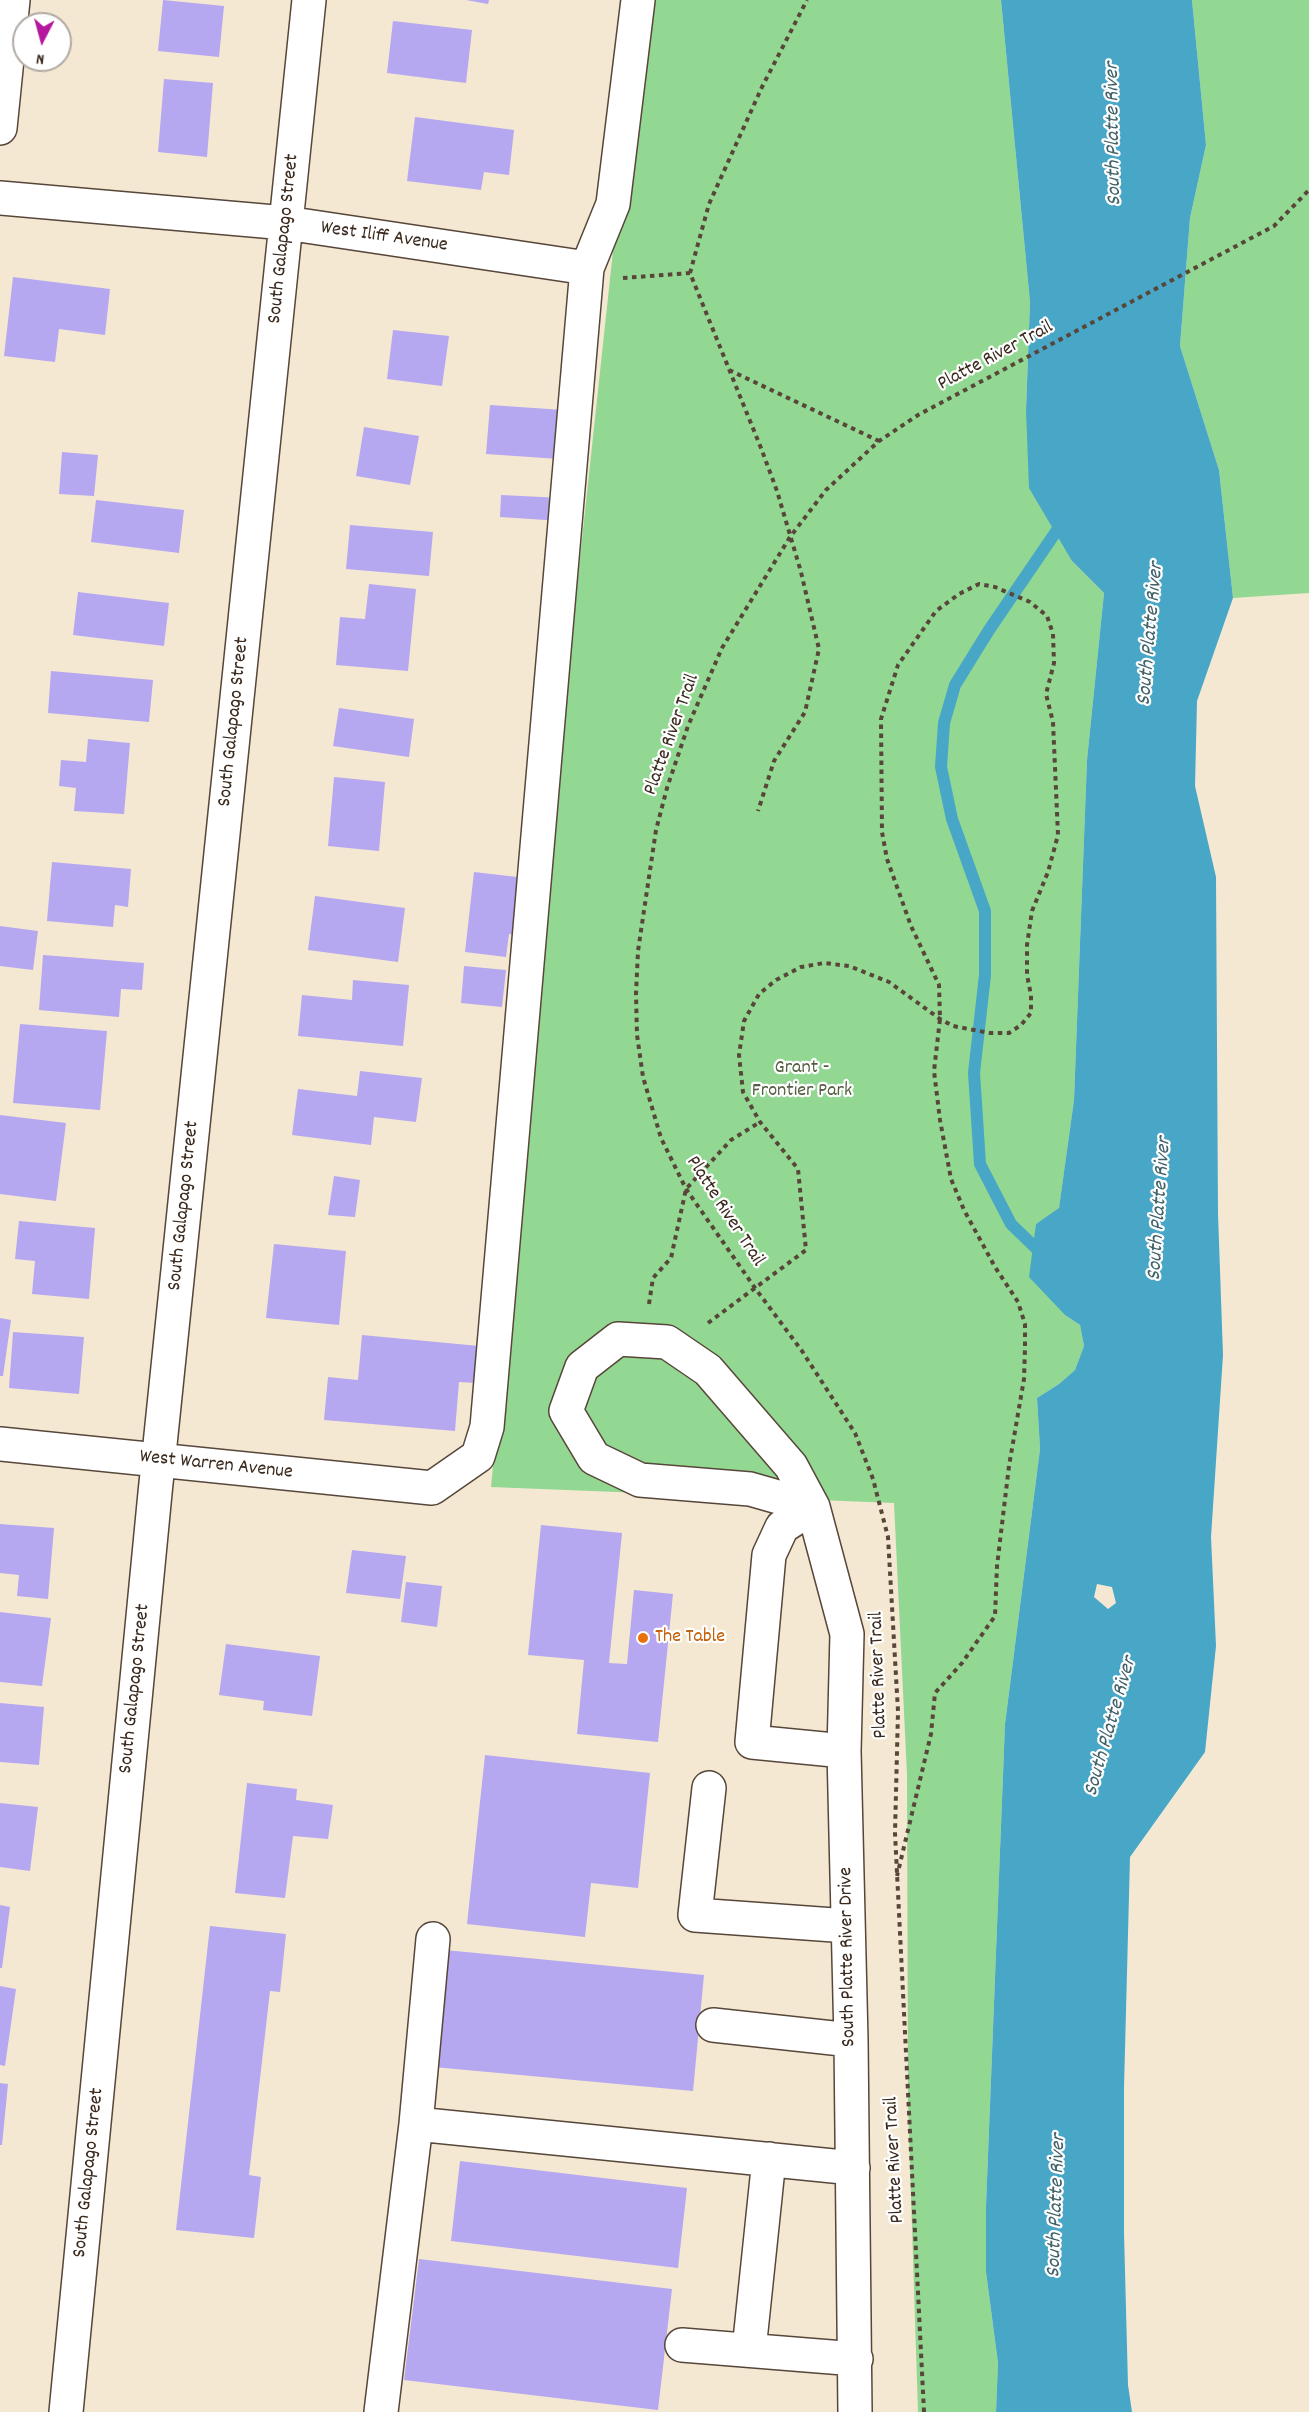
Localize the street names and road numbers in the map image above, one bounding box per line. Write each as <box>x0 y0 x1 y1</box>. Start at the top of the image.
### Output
street label: South Galapago Street <box>264 153 306 325</box>
street label: West Iliff Avenue <box>319 217 449 259</box>
street label: Platte River Trail <box>934 317 1058 397</box>
street label: South Galapago Street <box>214 636 256 808</box>
street label: Platte River Trail <box>640 671 706 799</box>
street label: South Galapago Street <box>164 1120 206 1292</box>
street label: Platte River Trail <box>679 1152 769 1272</box>
street label: West Warren Avenue <box>138 1446 294 1486</box>
street label: South Galapago Street <box>115 1603 157 1775</box>
street label: Platte River Trail <box>866 1611 894 1739</box>
street label: South Platte River Drive <box>835 1867 863 2047</box>
street label: South Galapago Street <box>69 2087 111 2259</box>
street label: Platte River Trail <box>881 2096 911 2224</box>

